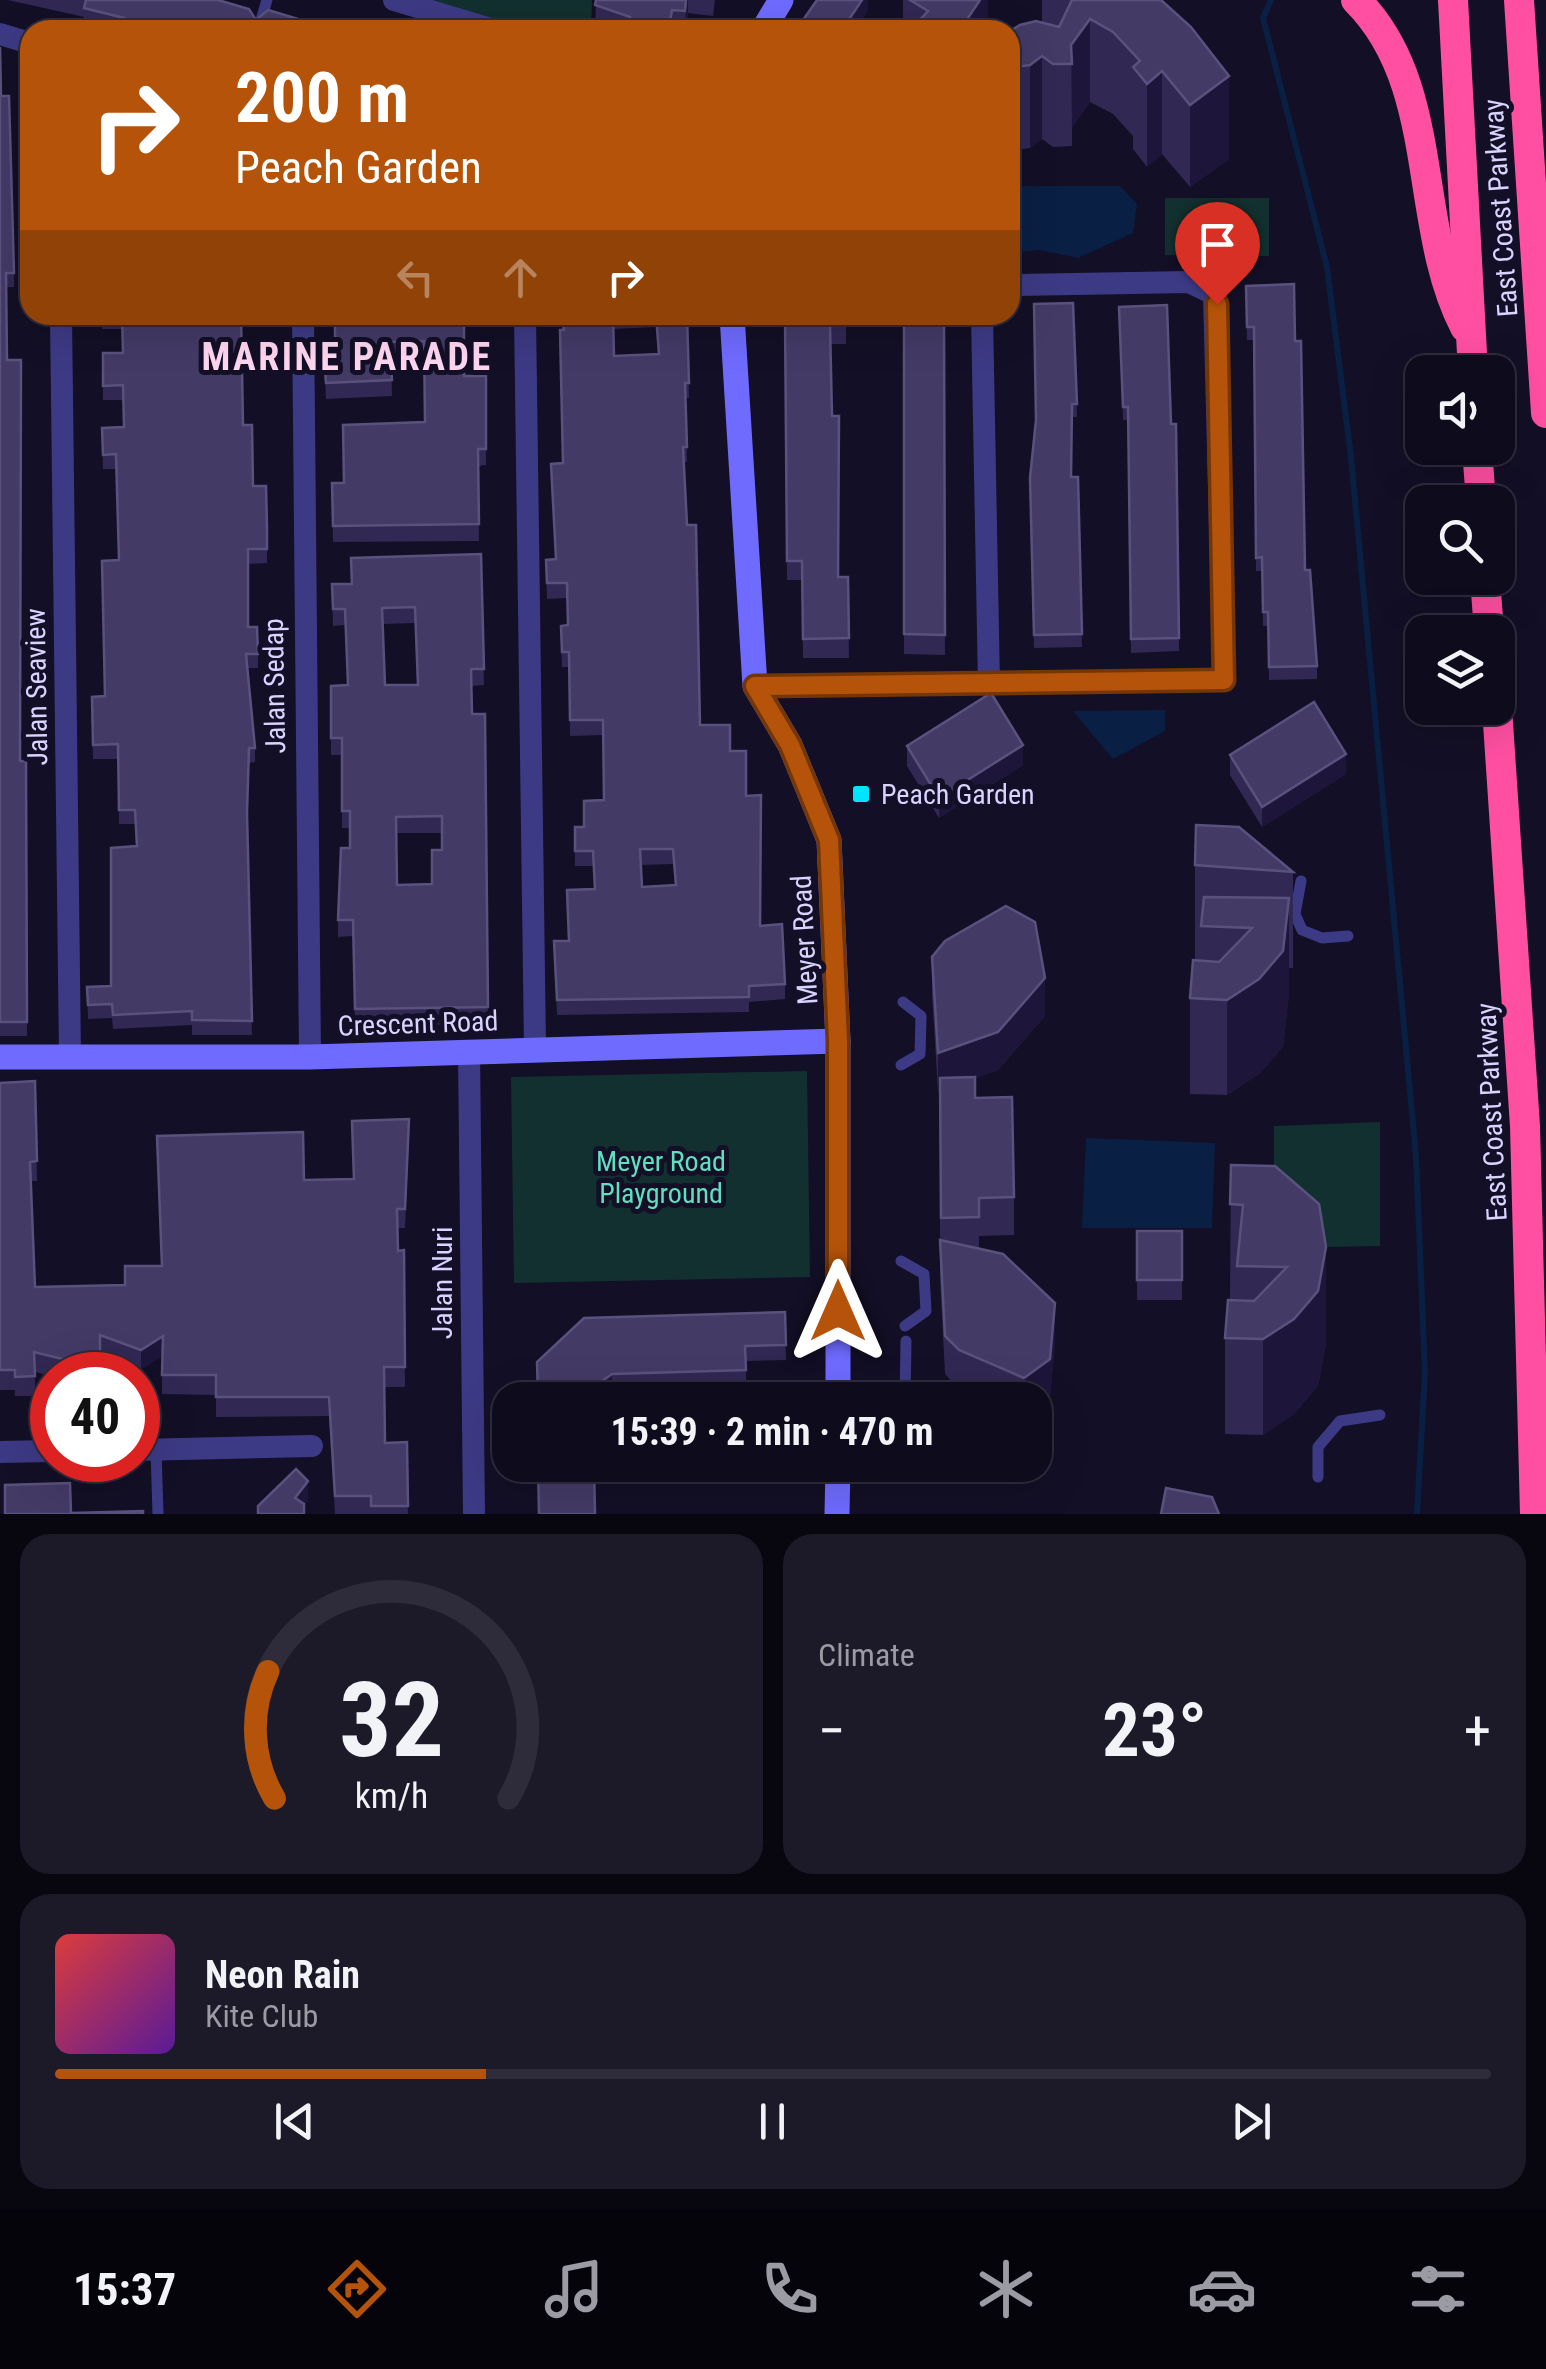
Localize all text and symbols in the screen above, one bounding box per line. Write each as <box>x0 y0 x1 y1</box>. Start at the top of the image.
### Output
text: 200 m <box>235 57 409 139</box>
icon: right <box>70 60 200 190</box>
street label: East Coast Parkway <box>1476 97 1525 318</box>
text: Peach Garden <box>235 141 482 194</box>
pin <box>1175 202 1260 305</box>
icon: arrive <box>1190 217 1245 272</box>
icon: left <box>388 250 443 305</box>
icon: ahead <box>493 250 548 305</box>
icon: right <box>598 250 653 305</box>
district label: MARINE PARADE <box>201 335 493 379</box>
map controls <box>1405 355 1515 725</box>
button: sound <box>1405 355 1515 465</box>
button: search <box>1405 485 1515 595</box>
street label: Jalan Seaview <box>19 608 54 766</box>
button: layers <box>1405 615 1515 725</box>
street label: Jalan Sedap <box>257 618 292 754</box>
place label: Peach Garden <box>881 778 1035 811</box>
marker: Peach Garden <box>850 783 872 805</box>
street label: Meyer Road <box>785 874 824 1006</box>
street label: East Coast Parkway <box>1469 1002 1514 1222</box>
street label: Crescent Road <box>337 1004 499 1043</box>
park label: Meyer Road Playground <box>596 1145 726 1210</box>
street label: Jalan Nuri <box>426 1227 459 1339</box>
position arrow <box>786 1259 890 1363</box>
speed limit sign: 40 <box>30 1352 160 1482</box>
text: 15:39 · 2 min · 470 m <box>611 1410 933 1454</box>
text: Climate <box>818 1636 915 1674</box>
text: 32 <box>339 1660 444 1781</box>
text: 23° <box>1102 1686 1207 1774</box>
text: − <box>818 1699 846 1763</box>
text: + <box>1464 1699 1491 1763</box>
text: km/h <box>355 1775 428 1817</box>
text: Neon Rain <box>205 1953 360 1997</box>
text: Kite Club <box>205 1997 318 2035</box>
icon: previous <box>267 2094 322 2149</box>
icon: pause <box>745 2094 800 2149</box>
icon: next <box>1224 2094 1279 2149</box>
icon: directions <box>322 2254 392 2324</box>
icon: music <box>539 2254 609 2324</box>
icon: phone <box>755 2254 825 2324</box>
icon: climate <box>971 2254 1041 2324</box>
icon: car <box>1187 2254 1257 2324</box>
icon: filters <box>1403 2254 1473 2324</box>
text: 15:37 <box>73 2263 176 2316</box>

